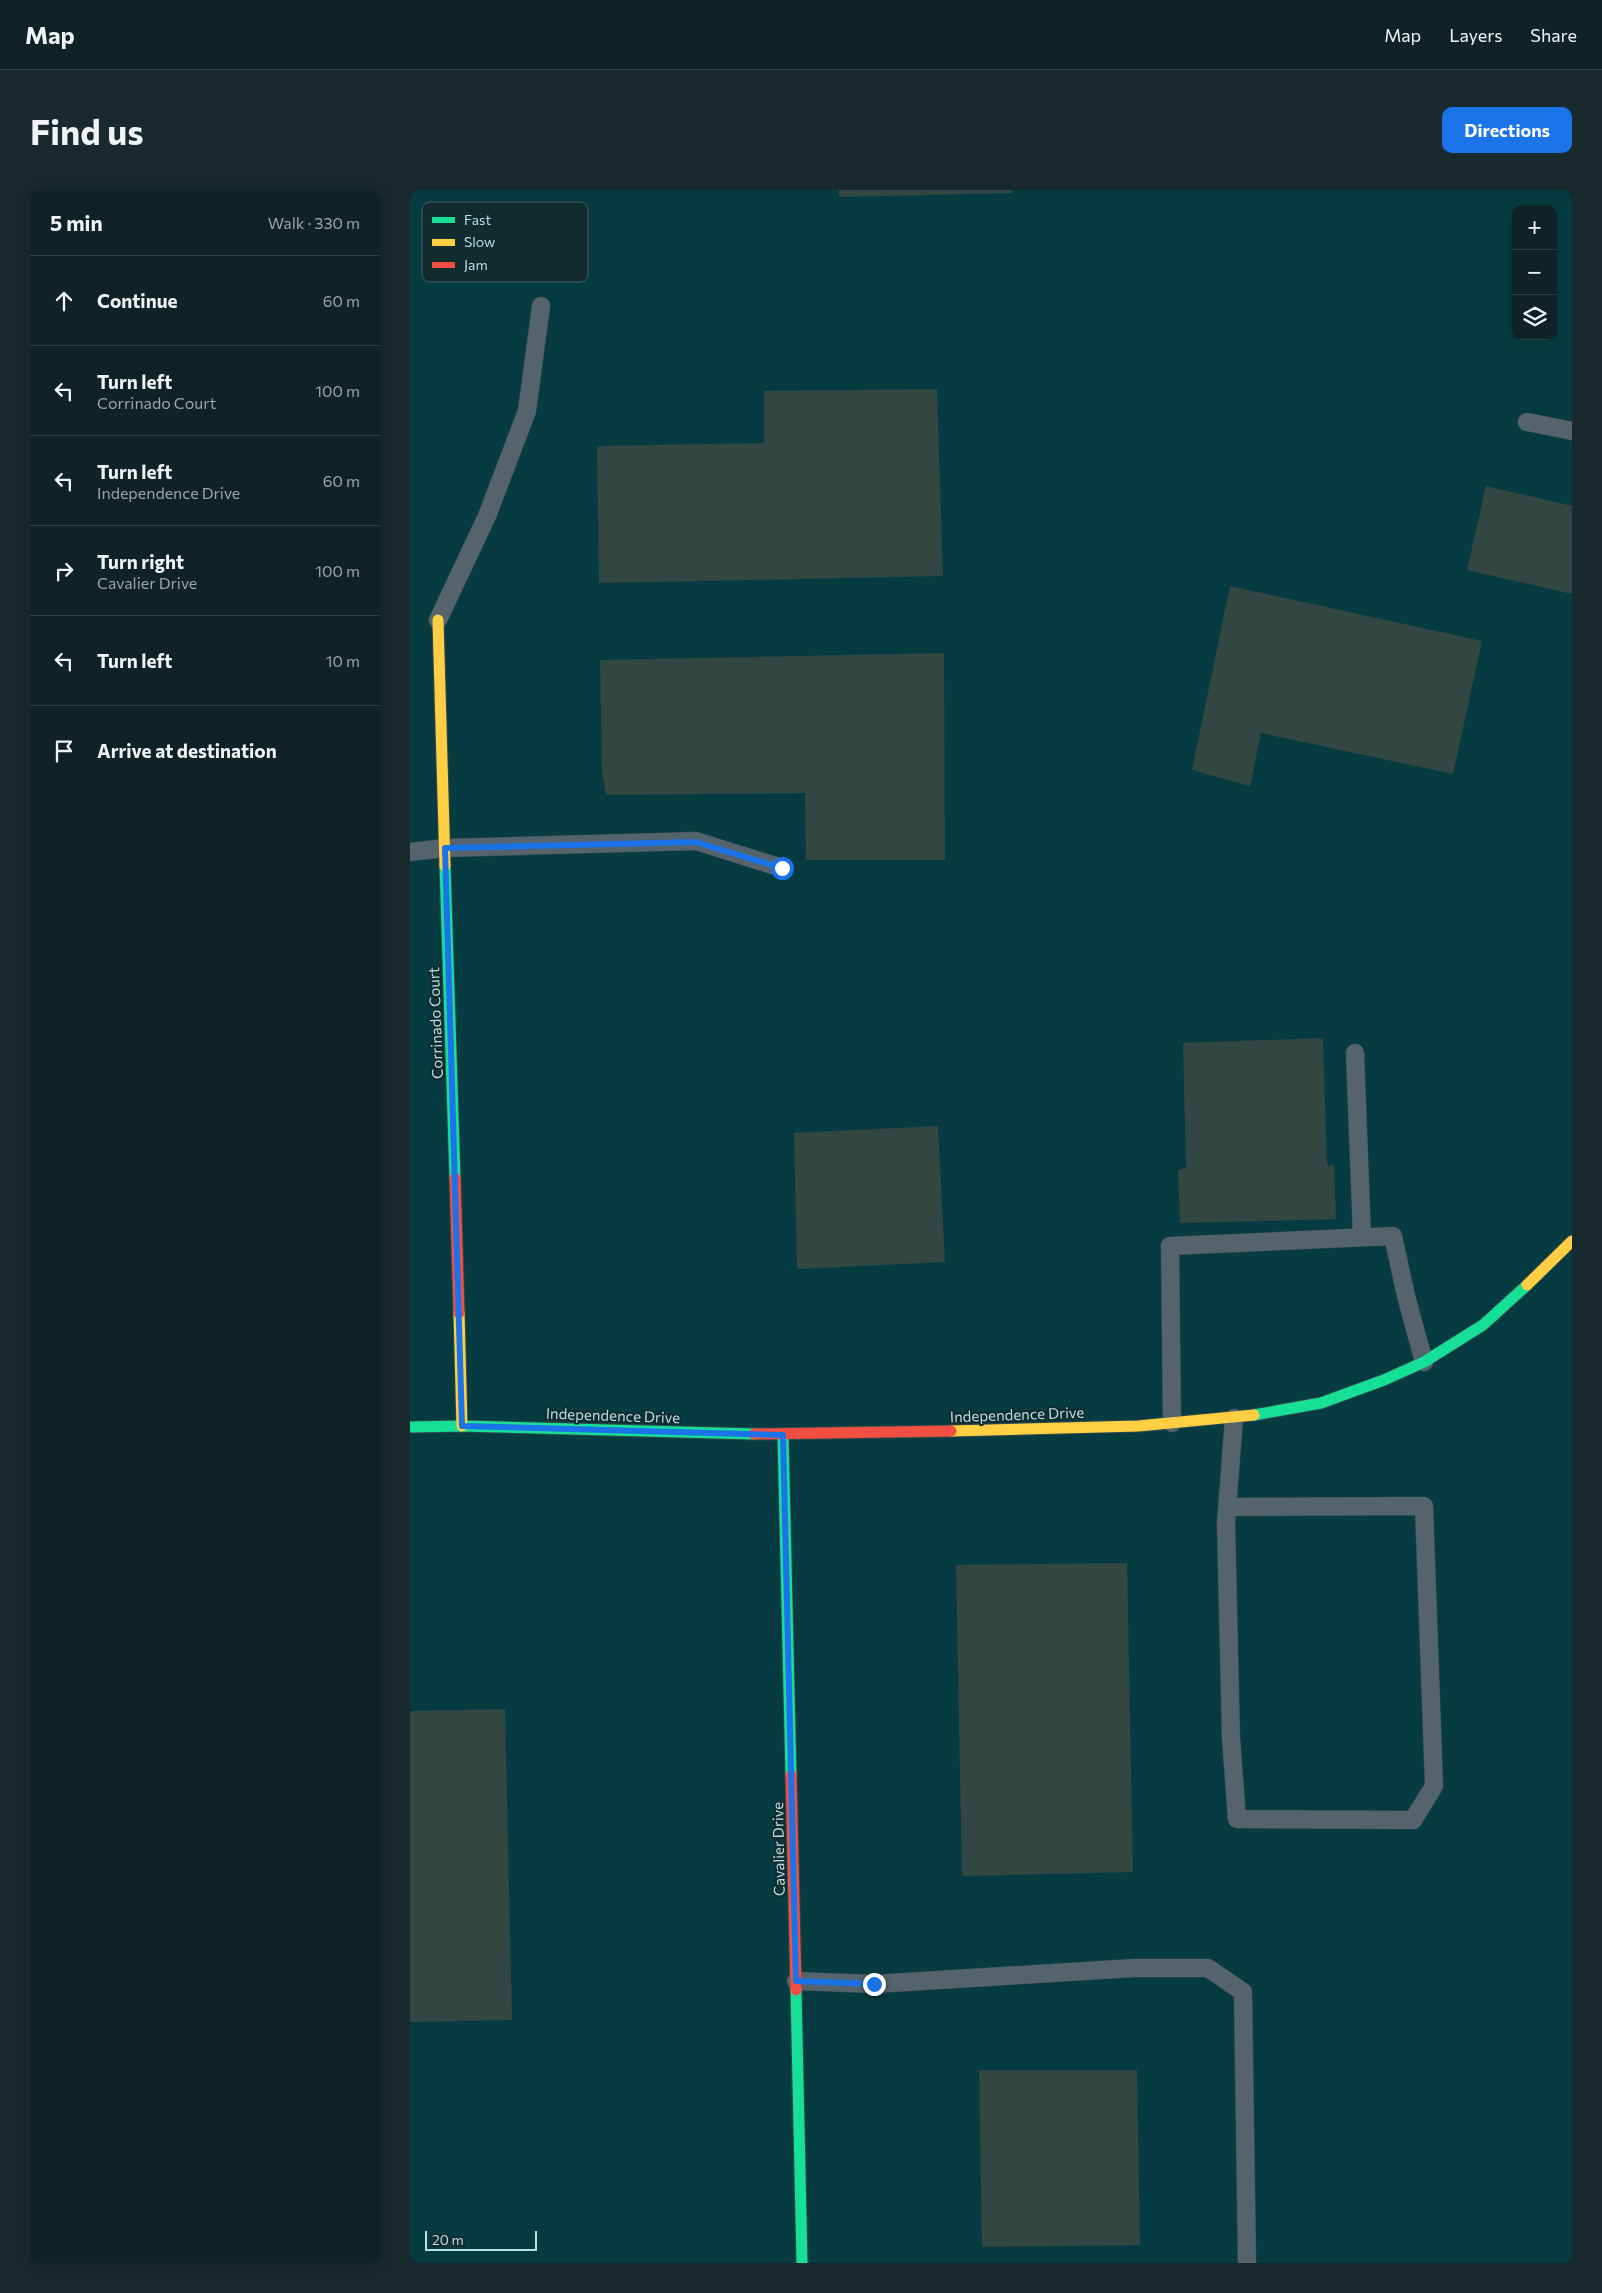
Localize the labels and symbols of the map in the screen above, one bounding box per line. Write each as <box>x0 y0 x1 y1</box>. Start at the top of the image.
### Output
legend <box>422 202 588 282</box>
text: Fast <box>464 211 491 228</box>
text: Slow <box>464 233 495 250</box>
text: Jam <box>464 256 488 273</box>
route start <box>771 857 794 880</box>
street label: Corrinado Court <box>424 967 446 1079</box>
street label: Independence Drive <box>950 1403 1085 1425</box>
street label: Independence Drive <box>546 1404 681 1426</box>
street label: Cavalier Drive <box>768 1802 788 1896</box>
route end <box>863 1973 886 1996</box>
scale bar <box>425 2228 538 2251</box>

